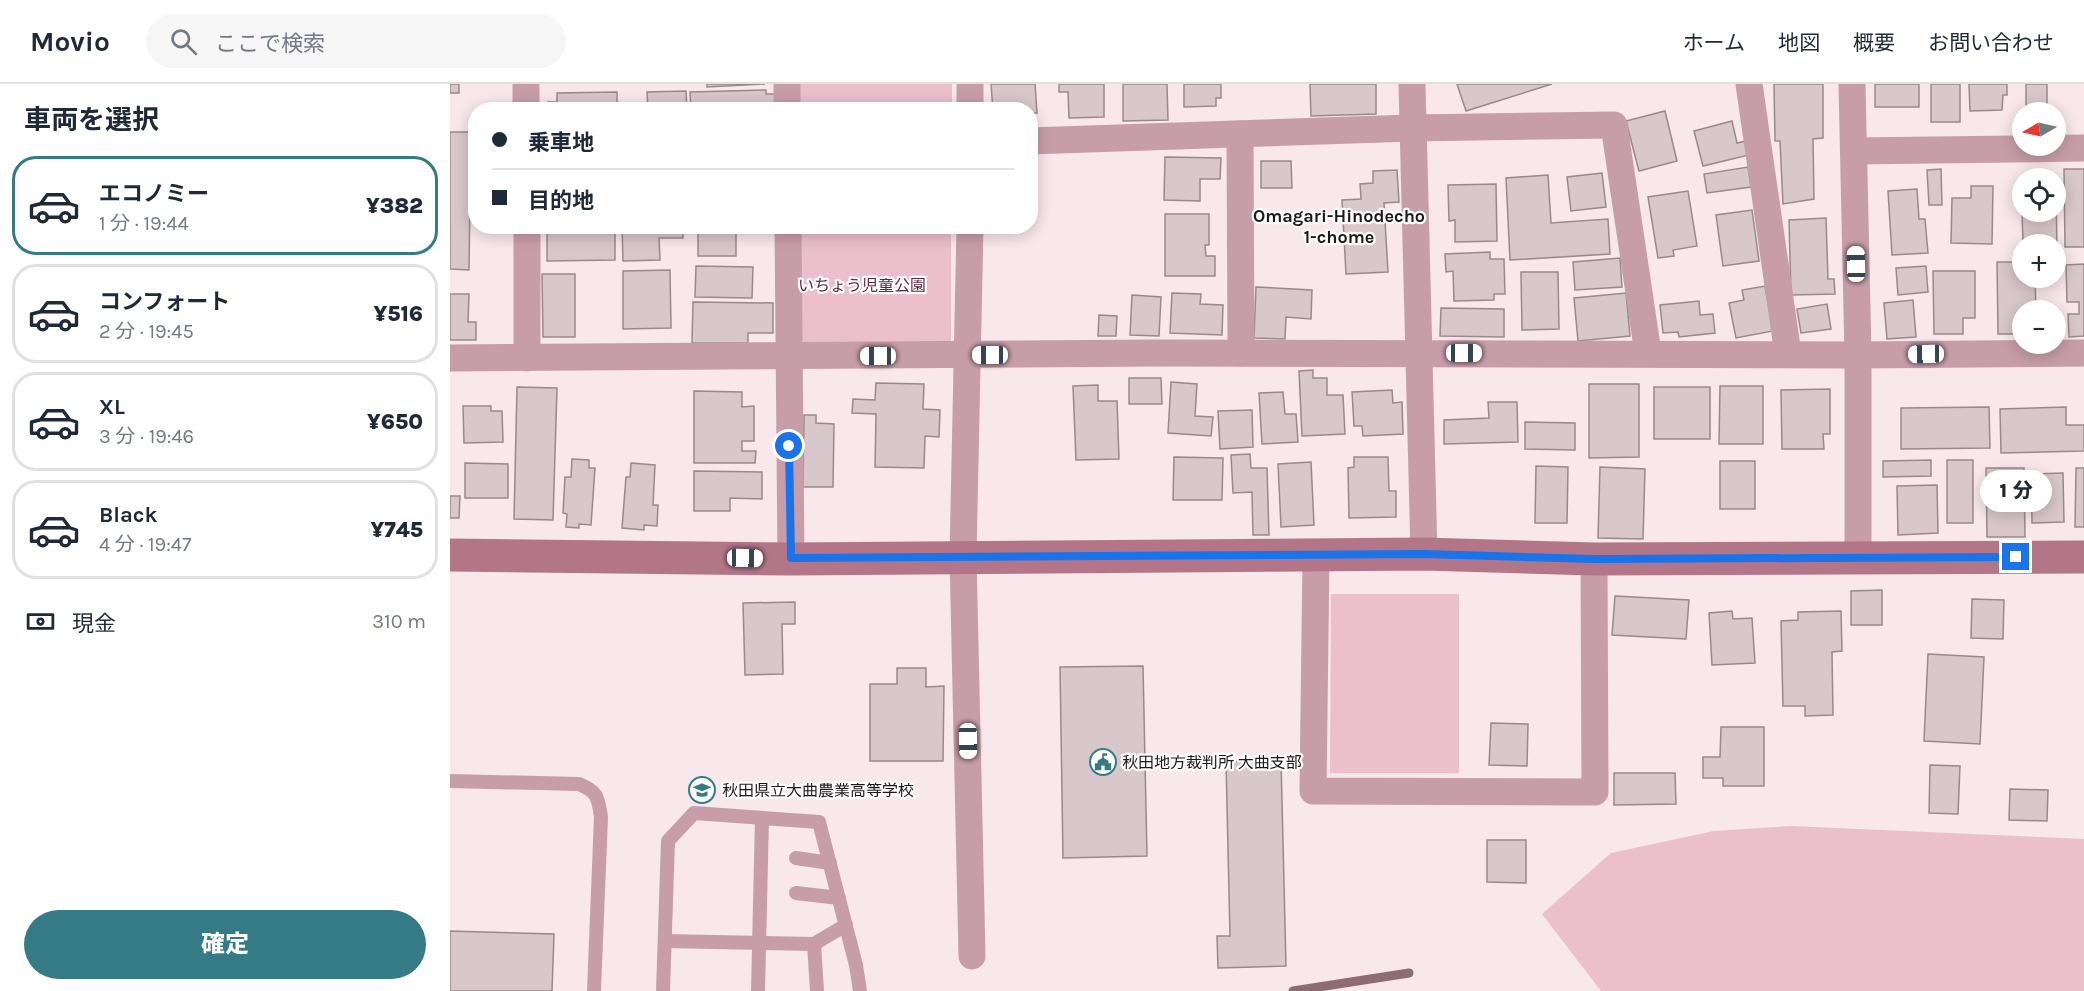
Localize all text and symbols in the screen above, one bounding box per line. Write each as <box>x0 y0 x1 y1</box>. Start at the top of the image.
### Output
search box <box>146 14 566 68</box>
text: Movio <box>30 25 110 58</box>
icon: search <box>167 25 200 58</box>
text: ここで検索 <box>215 31 325 57</box>
text: ホーム <box>1683 31 1745 55</box>
text: 地図 <box>1778 31 1820 55</box>
text: 概要 <box>1853 31 1895 55</box>
text: お問い合わせ <box>1928 31 2054 55</box>
north arrow <box>2012 102 2066 156</box>
map controls <box>2012 102 2066 354</box>
text: 車両を選択 <box>24 104 159 136</box>
text: 乗車地 <box>528 130 594 156</box>
button: locate <box>2012 168 2066 222</box>
icon: car <box>27 179 81 233</box>
text: エコノミー <box>99 181 209 207</box>
text: 目的地 <box>528 188 594 214</box>
text: ¥382 <box>366 193 423 219</box>
district label: Omagari-Hinodecho 1-chome <box>1253 205 1425 248</box>
text: 1 分 · 19:44 <box>99 212 189 235</box>
button: + <box>2012 234 2066 288</box>
car <box>1847 246 1865 282</box>
park label: いちょう児童公園 <box>798 276 926 295</box>
icon: car <box>27 287 81 341</box>
text: コンフォート <box>99 289 230 315</box>
button: − <box>2012 300 2066 354</box>
text: ¥516 <box>373 301 423 327</box>
text: 2 分 · 19:45 <box>99 320 194 343</box>
car <box>1446 344 1482 362</box>
car <box>1908 345 1944 363</box>
car <box>972 346 1008 364</box>
car <box>860 347 896 365</box>
text: XL <box>99 394 125 420</box>
icon: car <box>27 395 81 449</box>
text: ¥650 <box>367 409 423 435</box>
text: 3 分 · 19:46 <box>99 425 194 448</box>
route start <box>775 432 802 459</box>
callout: 1 分 <box>1980 470 2052 512</box>
text: 1 分 <box>1999 479 2033 502</box>
text: Black <box>99 502 158 528</box>
icon: car <box>27 503 81 557</box>
text: ¥745 <box>370 517 423 543</box>
text: 4 分 · 19:47 <box>99 533 191 556</box>
route end <box>2002 543 2029 570</box>
car <box>727 549 763 567</box>
icon: cash <box>24 605 57 638</box>
text: 310 m <box>372 610 426 633</box>
text: 現金 <box>72 611 116 637</box>
car <box>959 723 977 759</box>
public building icon: 秋田地方裁判所 大曲支部 <box>1088 747 1118 777</box>
place label: 秋田地方裁判所 大曲支部 <box>1122 753 1302 772</box>
school or university icon: 秋田県立大曲農業高等学校 <box>687 775 717 805</box>
place label: 秋田県立大曲農業高等学校 <box>722 781 914 800</box>
button: 確定 <box>24 910 426 979</box>

